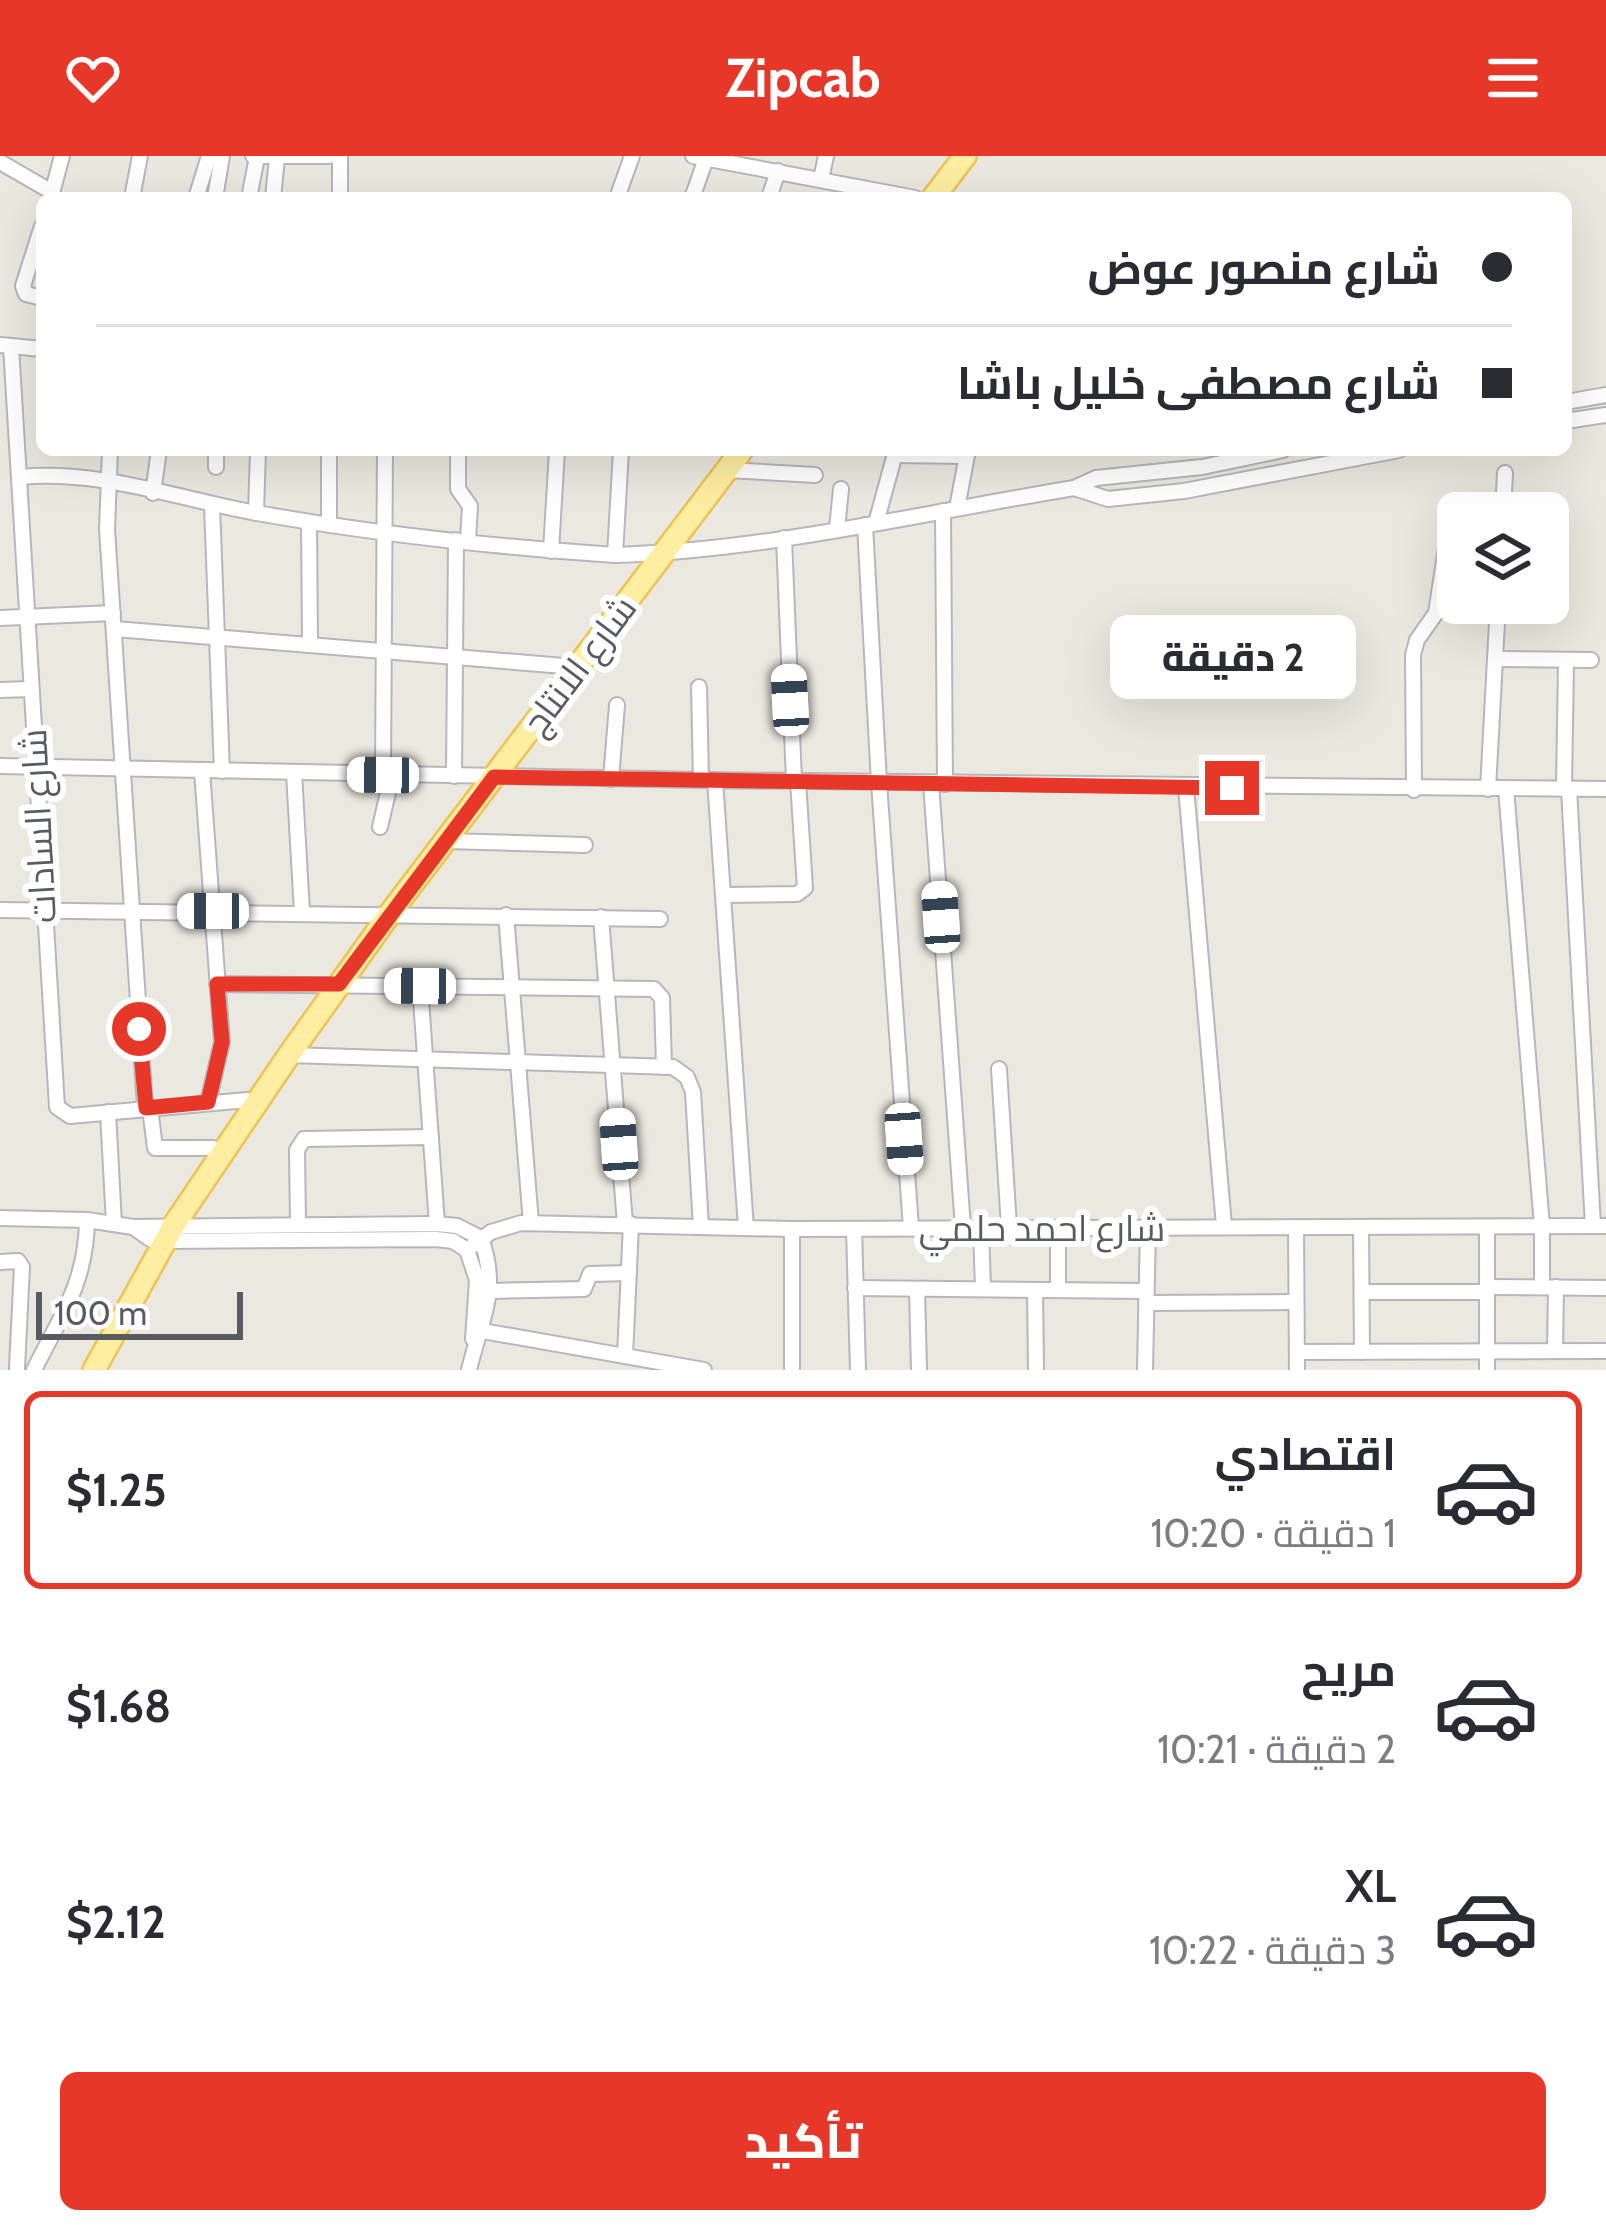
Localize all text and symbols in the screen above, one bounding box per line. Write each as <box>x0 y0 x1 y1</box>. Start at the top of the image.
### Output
icon: heart <box>60 45 126 111</box>
text: Zipcab <box>725 45 881 111</box>
icon: menu <box>1480 45 1546 111</box>
text: شارع منصور عوض <box>1088 241 1440 295</box>
text: شارع مصطفى خليل باشا <box>957 356 1440 410</box>
map controls <box>1437 492 1569 624</box>
button: layers <box>1437 492 1569 624</box>
street label: شارع الانتاج <box>513 587 648 745</box>
callout: 2 دقيقة <box>1109 614 1355 698</box>
text: 2 دقيقة <box>1162 633 1304 681</box>
car <box>770 663 810 737</box>
street label: شارع السادات <box>11 728 68 924</box>
car <box>347 756 419 794</box>
route end <box>1205 761 1259 815</box>
car <box>921 880 961 954</box>
car <box>177 893 249 929</box>
car <box>384 967 456 1005</box>
route start <box>112 1002 166 1056</box>
car <box>884 1102 924 1176</box>
car <box>599 1107 639 1181</box>
street label: شارع احمد حلمي <box>919 1206 1165 1257</box>
scale bar <box>36 1286 243 1339</box>
text: 100 m <box>54 1293 147 1333</box>
text: اقتصادي <box>1215 1427 1396 1481</box>
icon: car <box>1432 1436 1540 1544</box>
text: $1.25 <box>66 1463 167 1517</box>
text: 1 دقيقة · 10:20 <box>1151 1509 1396 1557</box>
text: مريح <box>1301 1643 1396 1697</box>
icon: car <box>1432 1652 1540 1760</box>
text: $1.68 <box>66 1679 171 1733</box>
text: 2 دقيقة · 10:21 <box>1157 1725 1396 1773</box>
text: XL <box>1345 1859 1396 1913</box>
icon: car <box>1432 1868 1540 1976</box>
text: $2.12 <box>66 1895 166 1949</box>
text: 3 دقيقة · 10:22 <box>1149 1926 1396 1974</box>
button: تأكيد <box>60 2072 1546 2210</box>

